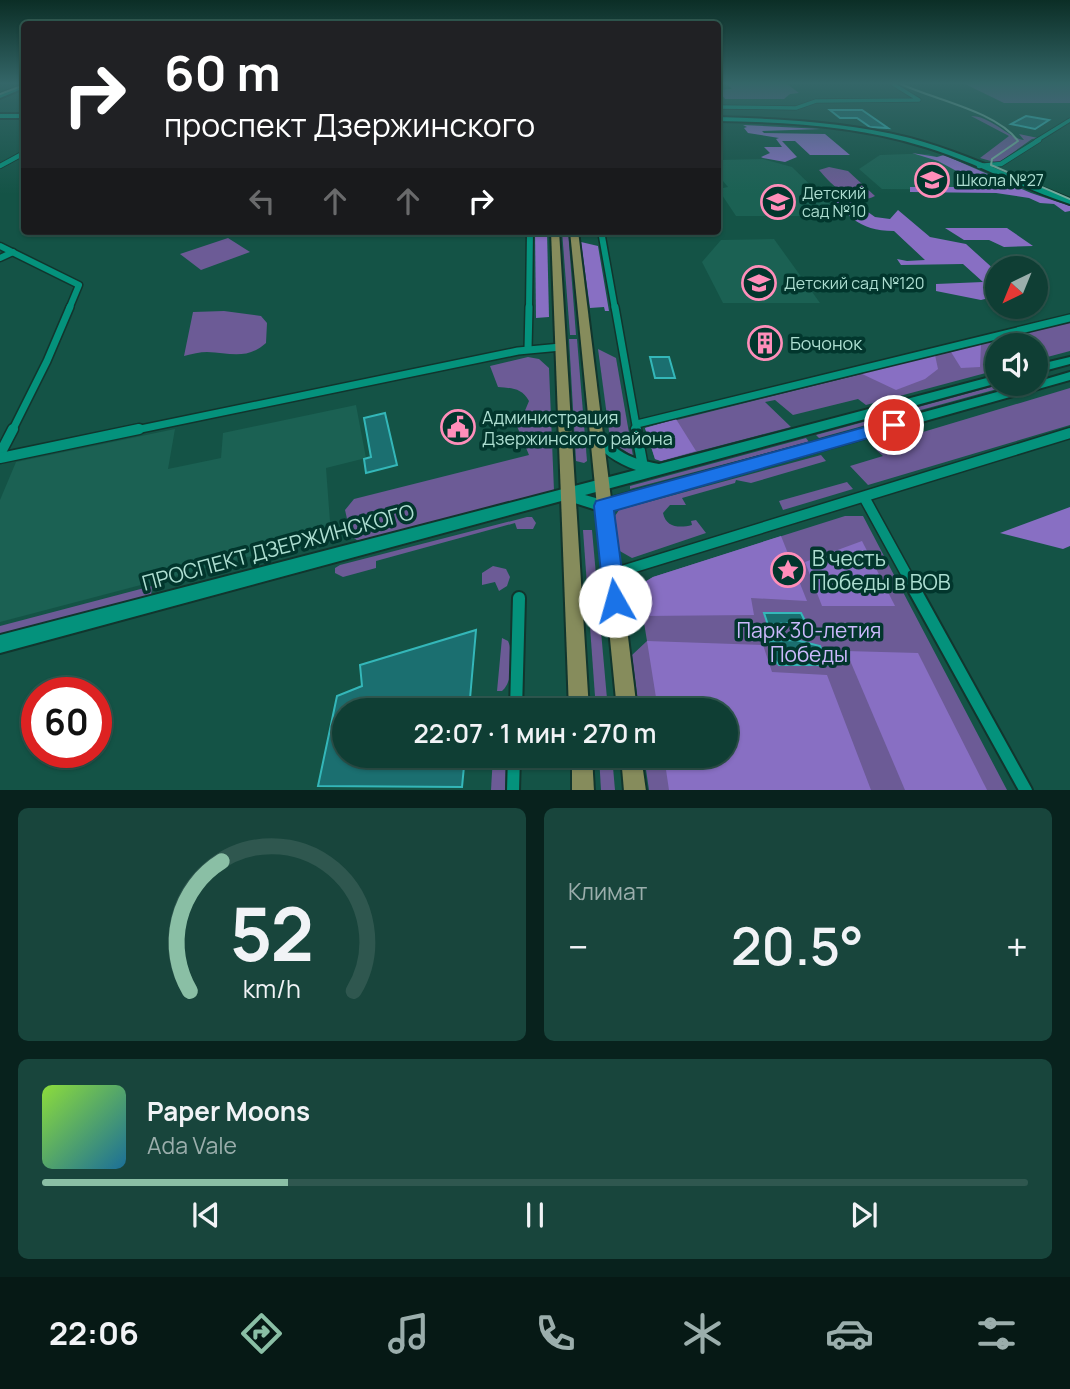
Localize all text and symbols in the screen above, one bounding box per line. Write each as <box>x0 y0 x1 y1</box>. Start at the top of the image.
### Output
text: 60 m <box>164 39 281 106</box>
icon: right <box>49 49 140 140</box>
text: проспект Дзержинского <box>164 103 535 147</box>
school or university icon: Школа №27 <box>913 161 951 199</box>
place label: Школа №27 <box>956 169 1044 191</box>
icon: left <box>243 182 281 220</box>
icon: ahead <box>316 182 354 220</box>
icon: ahead <box>389 182 427 220</box>
icon: right <box>462 182 500 220</box>
place label: Детский сад №10 <box>802 182 866 222</box>
school or university icon: Детский сад №10 <box>759 183 797 221</box>
north arrow <box>985 256 1048 318</box>
map controls <box>985 256 1048 396</box>
school or university icon: Детский сад №120 <box>740 264 778 302</box>
place label: Детский сад №120 <box>784 272 924 294</box>
building icon: Бочонок <box>746 324 784 362</box>
place label: Бочонок <box>790 331 863 355</box>
button: sound <box>985 333 1048 396</box>
pin <box>864 395 924 455</box>
place label: Администрация Дзержинского района <box>482 405 673 450</box>
icon: arrive <box>875 406 913 444</box>
public building icon: Администрация Дзержинского района <box>439 408 477 446</box>
street label: ПРОСПЕКТ ДЗЕРЖИНСКОГО <box>139 497 417 597</box>
place label: В честь Победы в ВОВ <box>812 544 951 596</box>
place icon: В честь Победы в ВОВ <box>769 551 807 589</box>
position arrow <box>578 564 652 638</box>
park label: Парк 30-летия Победы <box>737 616 881 668</box>
speed limit sign: 60 <box>21 677 112 768</box>
text: 22:07 · 1 мин · 270 m <box>413 715 657 751</box>
text: Климат <box>568 875 647 907</box>
text: 52 <box>230 883 314 983</box>
text: 20.5° <box>731 910 864 981</box>
text: − <box>568 920 589 972</box>
text: + <box>1006 920 1028 972</box>
text: km/h <box>243 970 301 1005</box>
text: Paper Moons <box>147 1093 310 1129</box>
text: Ada Vale <box>147 1129 237 1161</box>
icon: previous <box>187 1196 225 1234</box>
icon: pause <box>516 1196 554 1234</box>
icon: next <box>845 1196 883 1234</box>
icon: directions <box>237 1309 286 1358</box>
icon: music <box>384 1309 433 1358</box>
icon: phone <box>531 1309 580 1358</box>
icon: climate <box>678 1309 727 1358</box>
icon: car <box>825 1309 874 1358</box>
icon: filters <box>972 1309 1021 1358</box>
text: 22:06 <box>49 1311 139 1355</box>

